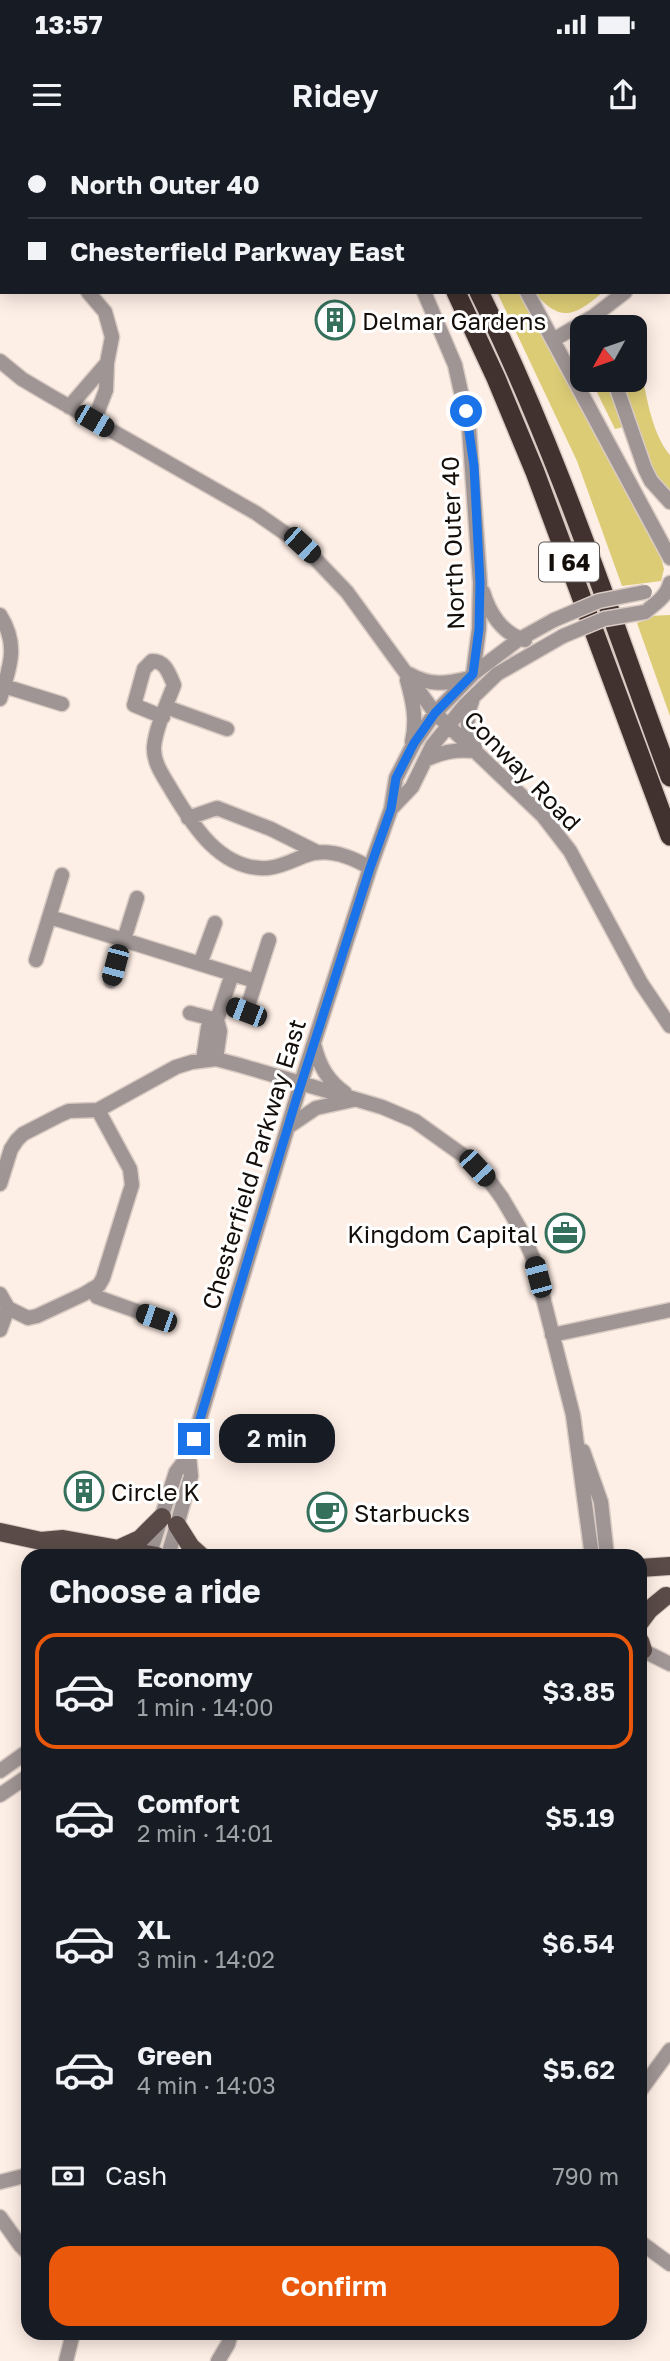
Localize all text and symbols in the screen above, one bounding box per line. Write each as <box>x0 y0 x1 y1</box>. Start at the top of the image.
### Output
text: 13:57 <box>35 9 103 40</box>
icon: menu <box>28 76 66 114</box>
text: Ridey <box>292 76 378 114</box>
icon: share <box>604 76 642 114</box>
text: North Outer 40 <box>70 169 260 200</box>
text: Chesterfield Parkway East <box>70 236 405 267</box>
building icon: Delmar Gardens <box>314 299 356 341</box>
place label: Delmar Gardens <box>362 306 546 335</box>
north arrow <box>570 315 648 392</box>
map controls <box>570 315 647 392</box>
route start <box>450 395 482 427</box>
car <box>71 401 118 441</box>
street label: North Outer 40 <box>434 456 470 630</box>
car <box>280 523 325 567</box>
road number: I 64 <box>539 542 599 582</box>
street label: Conway Road <box>459 704 587 836</box>
car <box>100 942 131 988</box>
car <box>223 995 270 1029</box>
street label: Chesterfield Parkway East <box>195 1015 311 1313</box>
car <box>455 1145 500 1191</box>
office icon: Kingdom Capital <box>544 1212 586 1254</box>
place label: Kingdom Capital <box>347 1219 538 1248</box>
car <box>523 1254 554 1300</box>
car <box>133 1301 180 1335</box>
callout: 2 min <box>218 1414 334 1464</box>
route end <box>178 1423 210 1455</box>
text: 2 min <box>247 1424 307 1452</box>
building icon: Circle K <box>63 1470 105 1512</box>
place label: Circle K <box>111 1477 200 1506</box>
cafe icon: Starbucks <box>306 1491 348 1533</box>
place label: Starbucks <box>354 1498 470 1527</box>
text: Choose a ride <box>49 1572 261 1610</box>
icon: car <box>53 1660 116 1723</box>
text: Economy <box>137 1662 253 1693</box>
text: $3.85 <box>542 1676 615 1707</box>
text: 1 min · 14:00 <box>137 1693 274 1721</box>
icon: car <box>53 1786 116 1849</box>
text: Comfort <box>137 1788 240 1819</box>
text: $5.19 <box>545 1802 615 1833</box>
text: 2 min · 14:01 <box>137 1819 273 1847</box>
icon: car <box>53 1912 116 1975</box>
text: XL <box>137 1914 171 1945</box>
text: $6.54 <box>542 1928 615 1959</box>
text: 3 min · 14:02 <box>137 1945 275 1973</box>
icon: car <box>53 2038 116 2101</box>
text: Green <box>137 2040 212 2071</box>
text: $5.62 <box>542 2054 615 2085</box>
text: 4 min · 14:03 <box>137 2071 276 2099</box>
icon: cash <box>49 2157 87 2195</box>
text: Cash <box>105 2160 167 2191</box>
text: 790 m <box>553 2162 619 2190</box>
button: Confirm <box>49 2246 619 2326</box>

